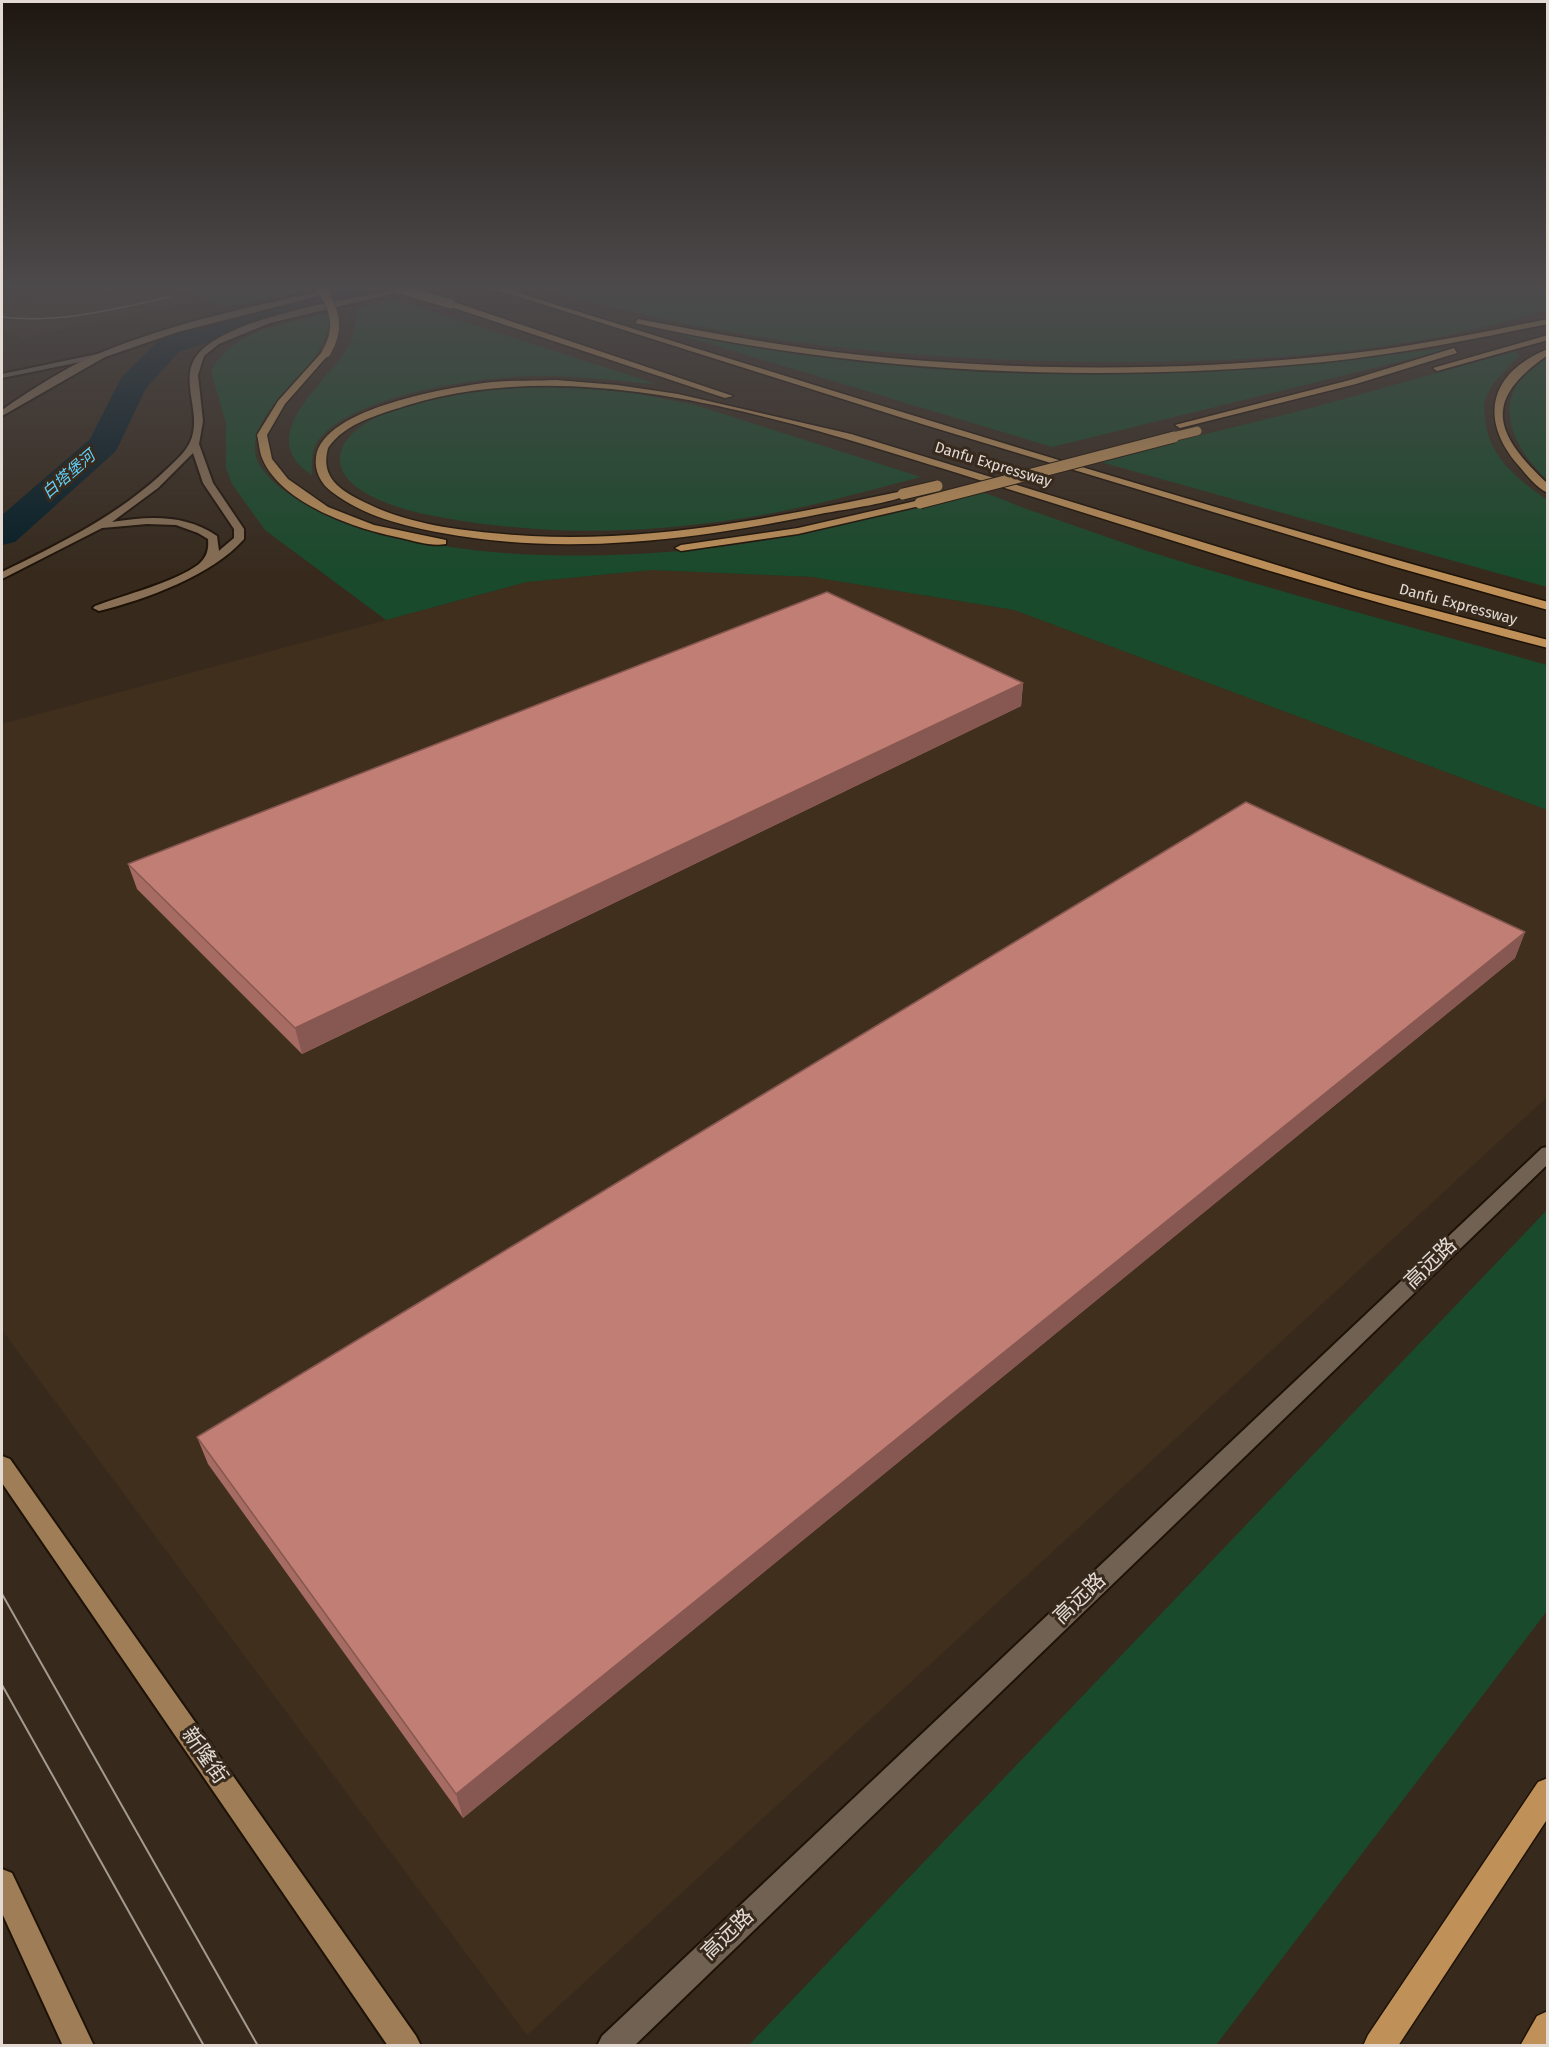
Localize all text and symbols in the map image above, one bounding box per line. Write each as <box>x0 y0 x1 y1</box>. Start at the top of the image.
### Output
street label: Danfu Expressway <box>932 439 1054 491</box>
water label: 白塔堡河 <box>39 447 99 503</box>
street label: Danfu Expressway <box>1397 581 1519 629</box>
street label: 高远路 <box>1400 1233 1462 1295</box>
street label: 高远路 <box>1049 1568 1111 1630</box>
street label: 新隆街 <box>176 1723 232 1789</box>
street label: 高远路 <box>697 1904 759 1966</box>

